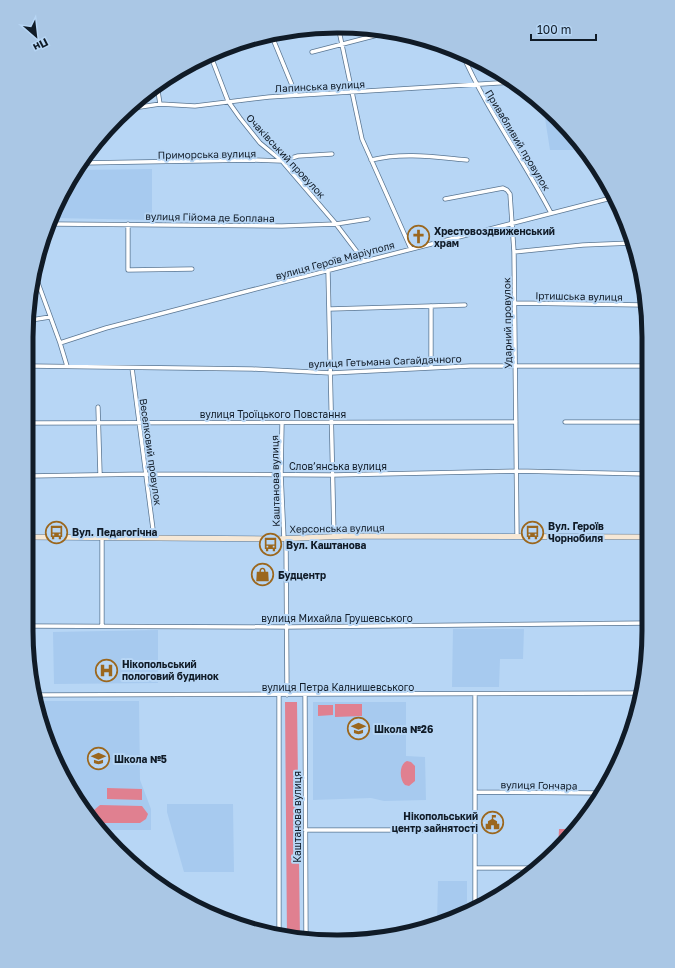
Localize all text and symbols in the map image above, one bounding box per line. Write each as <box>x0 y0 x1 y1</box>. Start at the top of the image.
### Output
north arrow <box>16 16 56 56</box>
scale bar <box>531 16 596 42</box>
text: 100 m <box>537 22 571 37</box>
text: Пн <box>31 36 51 55</box>
street label: Лапинська вулиця <box>275 78 365 94</box>
street label: Привабливий провулок <box>483 87 553 193</box>
street label: Очаківський провулок <box>244 112 328 201</box>
street label: Приморська вулиця <box>158 147 256 161</box>
street label: вулиця Гійома де Боплана <box>145 210 275 224</box>
church icon: Хрестовоздвиженський храм <box>406 224 432 250</box>
place label: Хрестовоздвиженський храм <box>434 225 555 249</box>
street label: вулиця Героїв Маріуполя <box>274 238 396 282</box>
street label: Ударний провулок <box>500 277 514 369</box>
street label: Іртишська вулиця <box>535 289 623 303</box>
street label: вулиця Гетьмана Сагайдачного <box>308 352 462 370</box>
street label: Веселковий провулок <box>138 398 164 507</box>
street label: вулиця Троїцького Повстання <box>200 408 346 420</box>
street label: Каштанова вулиця <box>268 435 282 527</box>
street label: Словʼянська вулиця <box>289 460 387 472</box>
bus stop icon: Вул. Педагогічна <box>43 519 69 545</box>
bus stop icon: Вул. Героїв Чорнобиля <box>520 519 546 545</box>
place label: Вул. Героїв Чорнобиля <box>548 520 604 544</box>
street label: Херсонська вулиця <box>289 521 385 535</box>
place label: Вул. Педагогічна <box>72 526 158 538</box>
bus stop icon: Вул. Каштанова <box>258 532 284 558</box>
place label: Вул. Каштанова <box>286 539 367 551</box>
shop icon: Будцентр <box>249 562 275 588</box>
place label: Будцентр <box>278 569 326 581</box>
street label: вулиця Михайла Грушевського <box>261 612 413 624</box>
hospital icon: Нікопольський пологовий будинок <box>93 657 119 683</box>
place label: Нікопольський пологовий будинок <box>122 658 219 682</box>
street label: вулиця Петра Калнишевського <box>262 681 414 693</box>
school or university icon: Школа №26 <box>346 716 372 742</box>
place label: Школа №26 <box>374 723 433 735</box>
school or university icon: Школа №5 <box>85 746 111 772</box>
place label: Школа №5 <box>114 753 167 765</box>
street label: Каштанова вулиця <box>291 771 303 863</box>
street label: вулиця Гончара <box>500 778 578 792</box>
public building icon: Нікопольський центр зайнятості <box>480 809 506 835</box>
place label: Нікопольський центр зайнятості <box>392 810 478 834</box>

